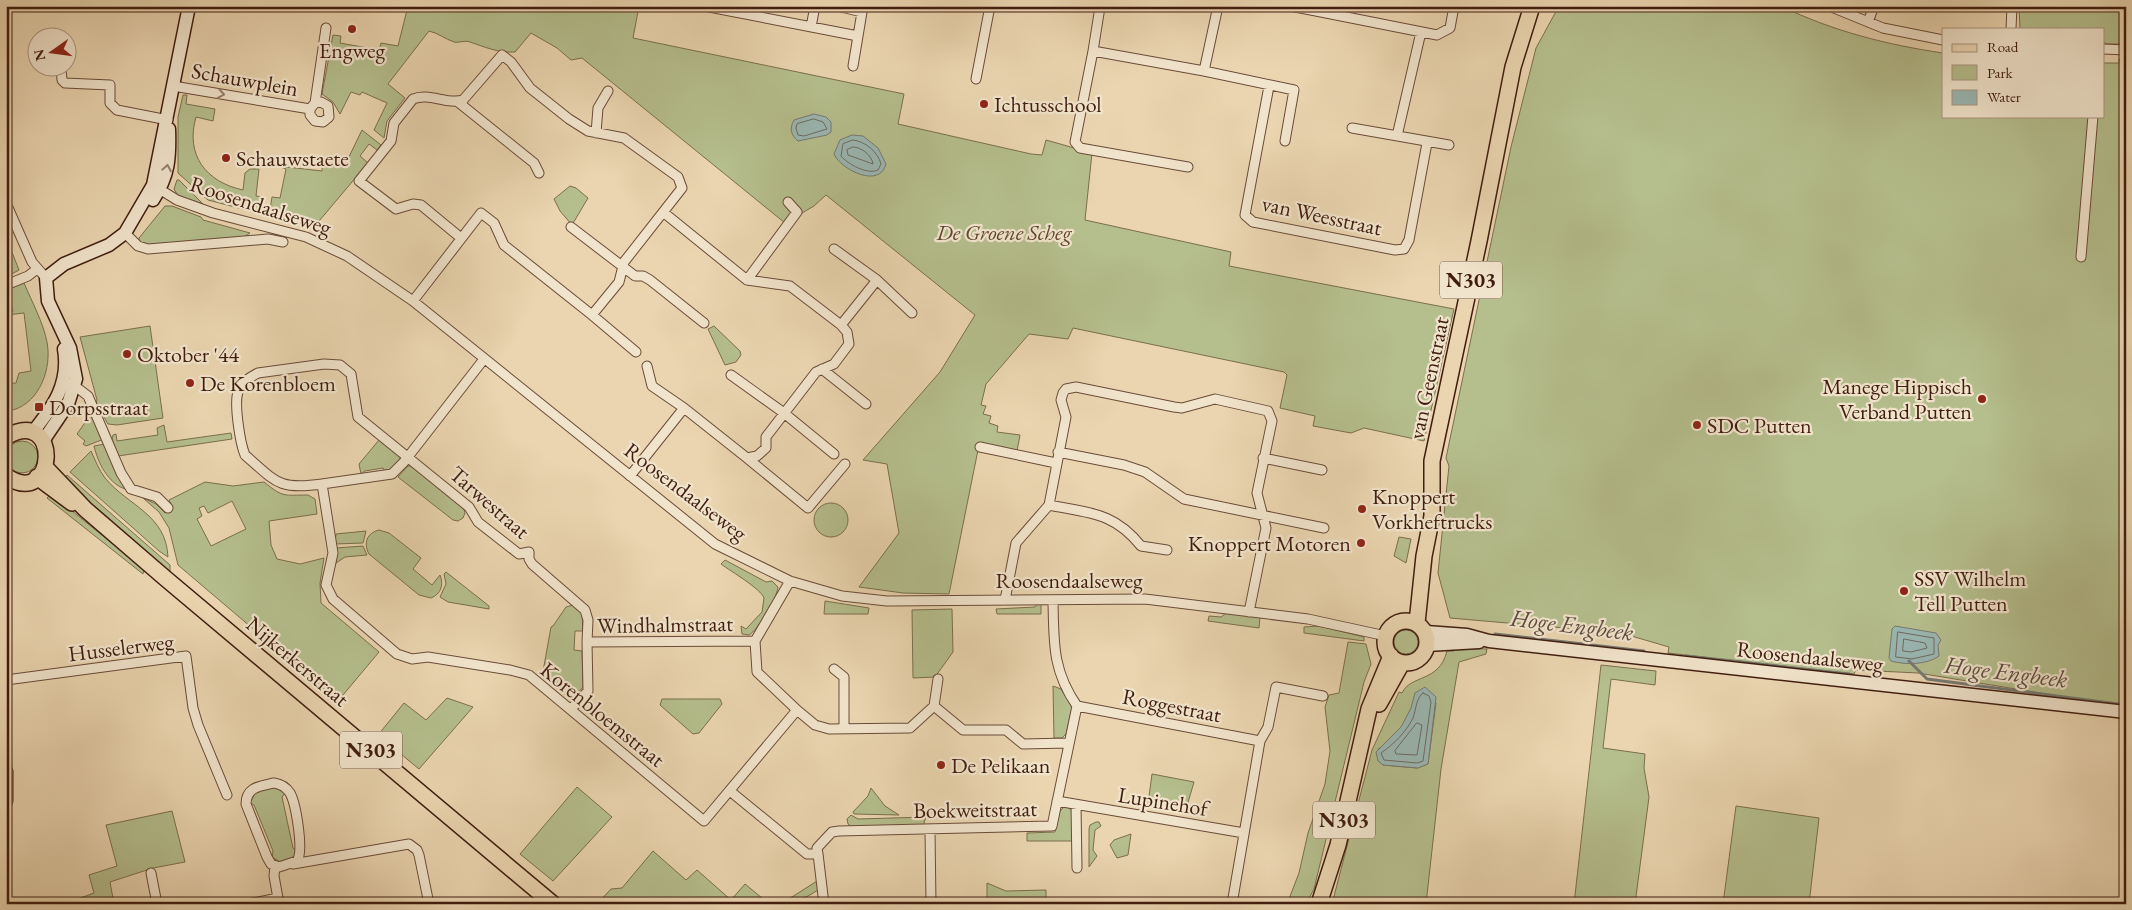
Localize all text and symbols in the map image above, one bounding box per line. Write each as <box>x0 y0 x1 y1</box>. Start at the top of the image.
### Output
marker: Engweg <box>346 23 358 35</box>
north arrow <box>28 28 78 78</box>
legend <box>1942 28 2104 118</box>
place label: Engweg <box>319 36 386 65</box>
text: Road <box>1987 37 2019 56</box>
text: N <box>29 47 49 63</box>
street label: Schauwplein <box>189 56 301 103</box>
text: Park <box>1987 63 2014 82</box>
text: Water <box>1987 87 2021 106</box>
one-way arrow <box>217 89 226 99</box>
place label: Ichtusschool <box>994 90 1102 119</box>
marker: Ichtusschool <box>978 98 990 110</box>
place label: Schauwstaete <box>236 144 349 173</box>
marker: Schauwstaete <box>220 152 232 164</box>
one-way arrow <box>162 163 172 172</box>
street label: Roosendaalseweg <box>186 169 336 242</box>
street label: van Weesstraat <box>1259 189 1385 242</box>
park label: De Groene Scheg <box>935 218 1073 247</box>
road number: N303 <box>1440 262 1502 298</box>
street label: van Geenstraat <box>1401 314 1456 442</box>
place label: Oktober '44 <box>137 340 240 369</box>
marker: Oktober '44 <box>121 348 133 360</box>
place label: De Korenbloem <box>200 369 336 398</box>
place label: Manege Hippisch Verband Putten <box>1822 372 1972 426</box>
marker: De Korenbloem <box>184 377 196 389</box>
place label: Dorpsstraat <box>49 393 148 422</box>
marker: Manege Hippisch Verband Putten <box>1976 393 1988 405</box>
marker: Dorpsstraat <box>33 401 45 413</box>
place label: SDC Putten <box>1707 411 1812 440</box>
marker: SDC Putten <box>1691 419 1703 431</box>
street label: Roosendaalseweg <box>618 436 754 547</box>
street label: Tarwestraat <box>443 459 536 545</box>
place label: Knoppert Vorkheftrucks <box>1372 482 1492 536</box>
marker: Knoppert Vorkheftrucks <box>1356 503 1368 515</box>
place label: Knoppert Motoren <box>1188 529 1351 558</box>
marker: Knoppert Motoren <box>1355 537 1367 549</box>
place label: SSV Wilhelm Tell Putten <box>1914 564 2026 618</box>
street label: Roosendaalseweg <box>995 566 1143 595</box>
marker: SSV Wilhelm Tell Putten <box>1898 585 1910 597</box>
water label: Hoge Engbeek <box>1508 601 1635 647</box>
street label: Windhalmstraat <box>597 609 733 640</box>
street label: Nijkerkerstraat <box>240 610 355 713</box>
street label: Husselerweg <box>67 627 176 668</box>
street label: Roosendaalseweg <box>1735 634 1885 679</box>
water label: Hoge Engbeek <box>1942 648 2069 694</box>
street label: Korenbloemstraat <box>534 655 671 774</box>
street label: Roggestraat <box>1120 682 1224 729</box>
road number: N303 <box>340 732 402 768</box>
place label: De Pelikaan <box>951 751 1051 780</box>
marker: De Pelikaan <box>935 759 947 771</box>
street label: Lupinehof <box>1116 780 1213 823</box>
street label: Boekweitstraat <box>913 794 1037 825</box>
road number: N303 <box>1313 802 1375 838</box>

